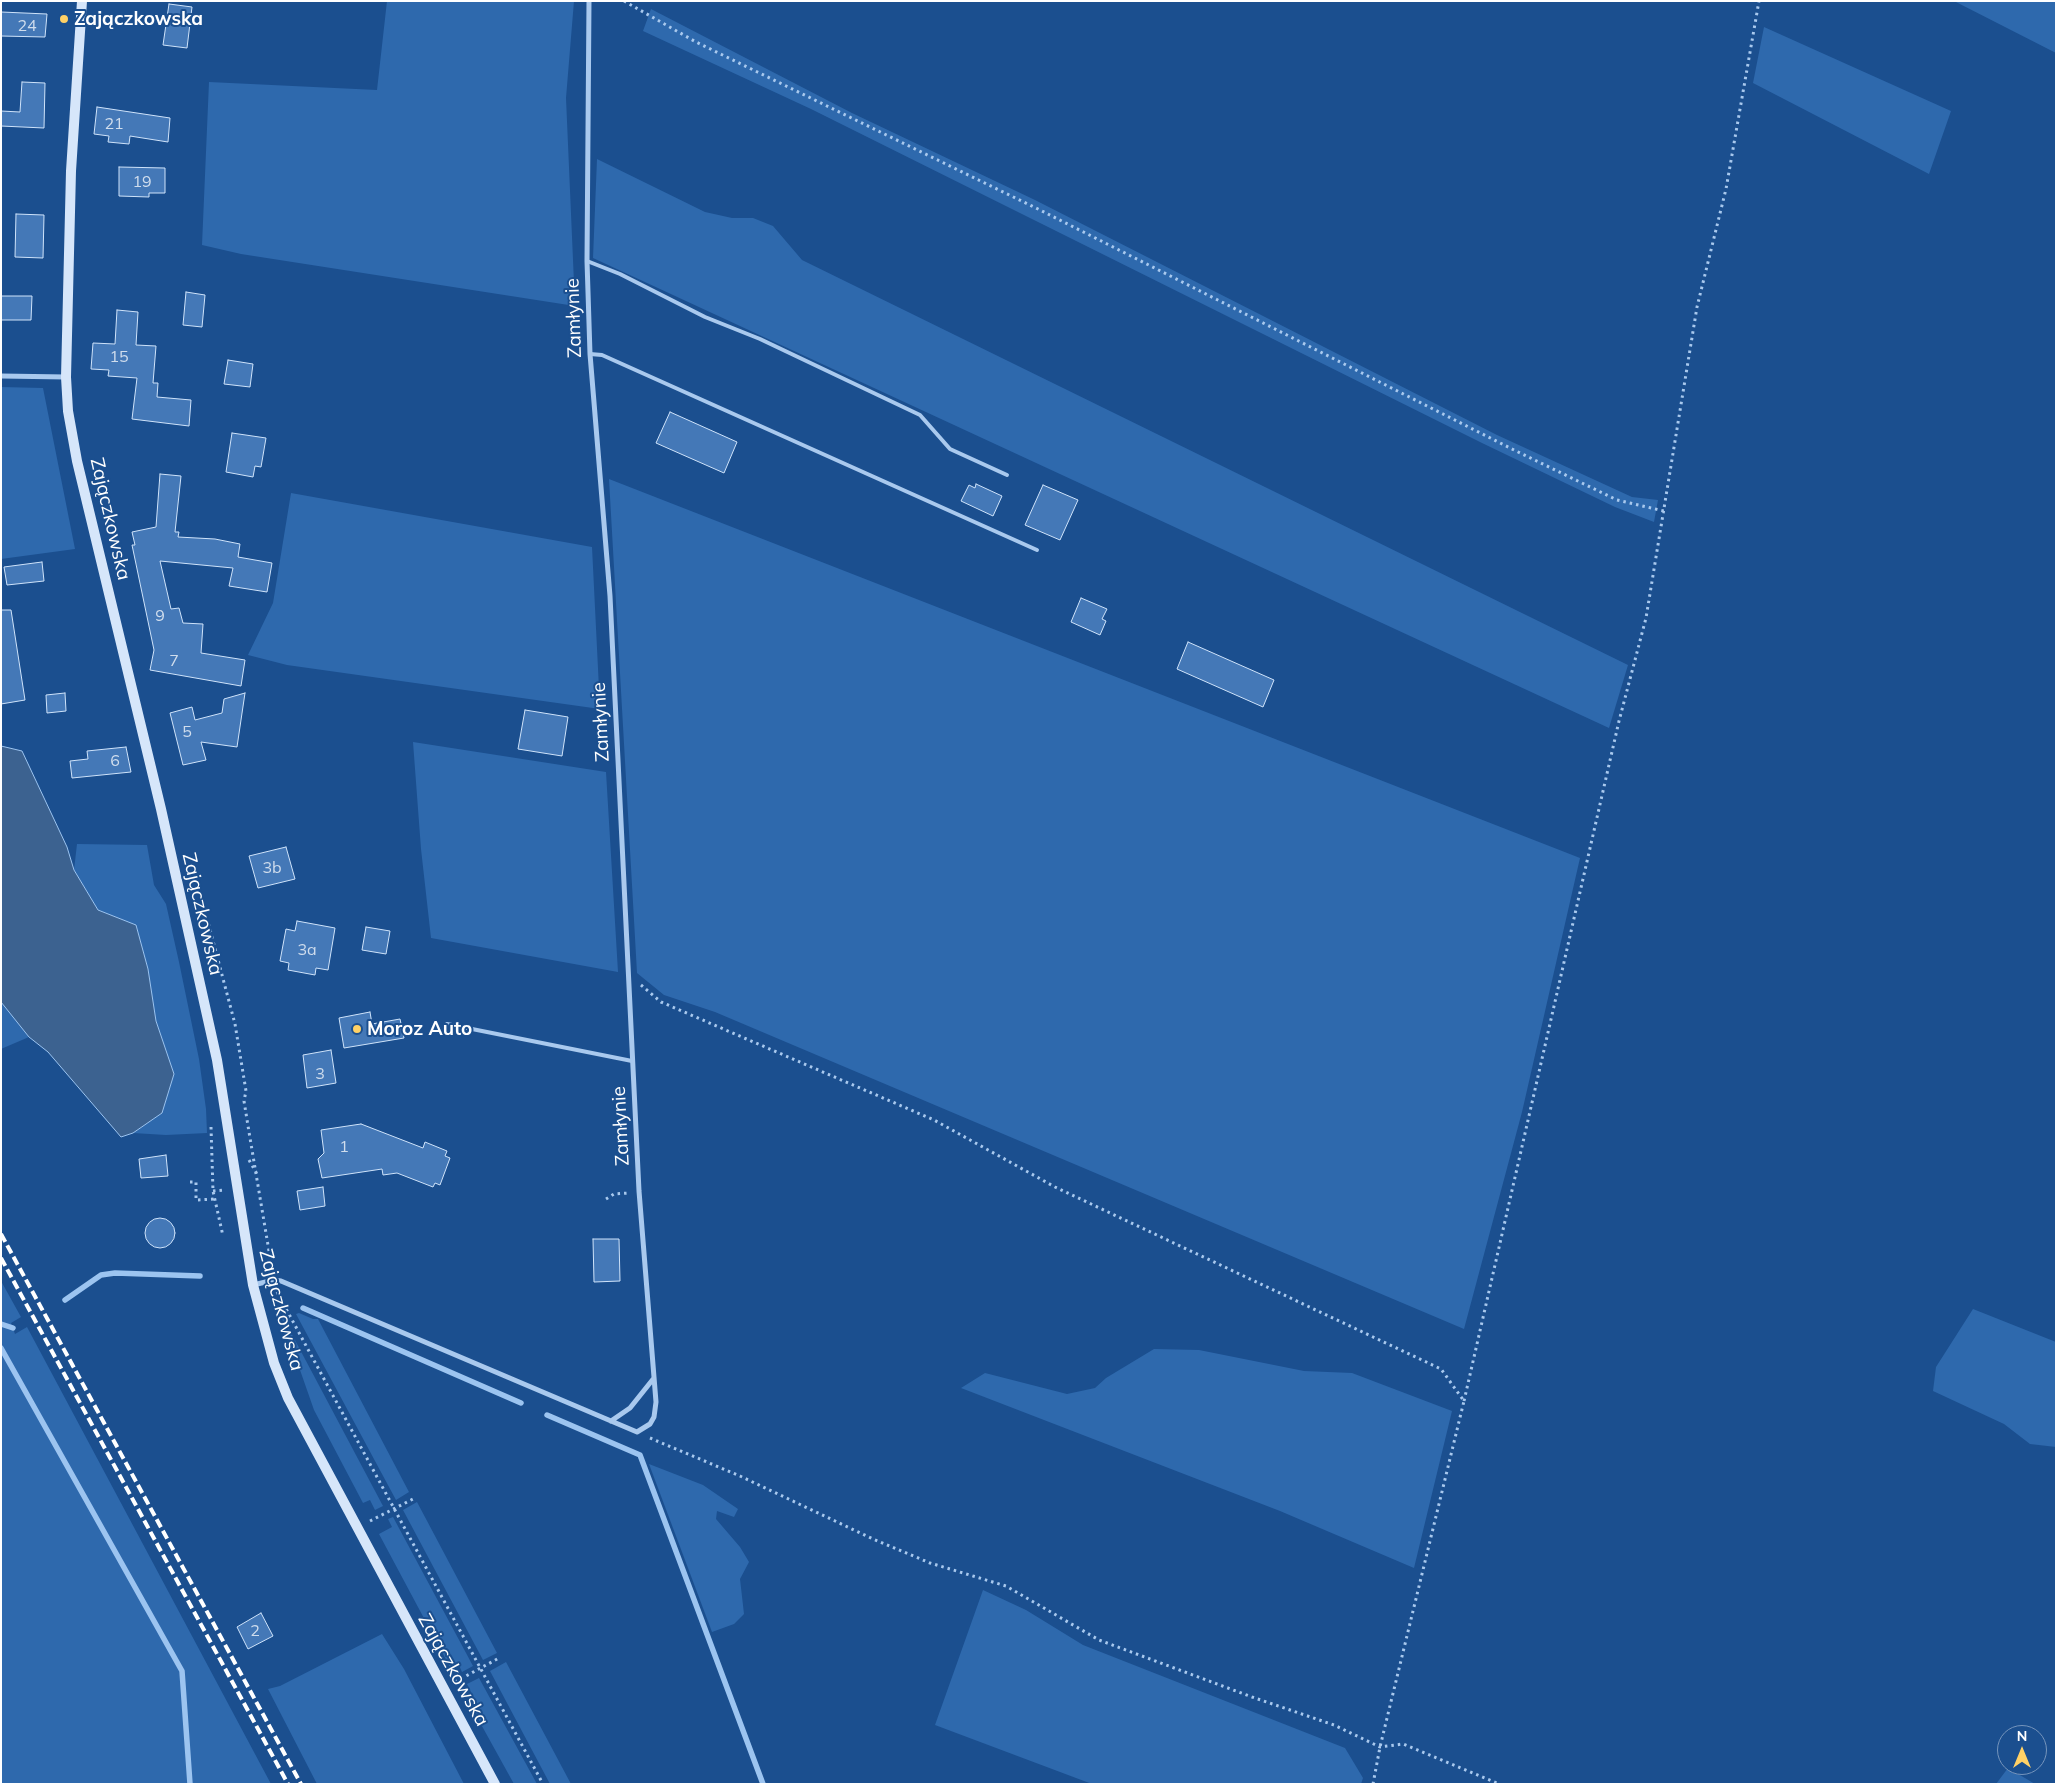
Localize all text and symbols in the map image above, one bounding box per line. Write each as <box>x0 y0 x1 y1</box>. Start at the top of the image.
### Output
place label: Zajączkowska <box>74 8 203 30</box>
marker: Zajączkowska <box>58 13 70 25</box>
house number: 24 <box>17 16 37 36</box>
house number: 21 <box>104 114 124 134</box>
house number: 19 <box>132 172 152 192</box>
street label: Zamłynie <box>561 278 587 358</box>
house number: 15 <box>109 347 129 367</box>
street label: Zajączkowska <box>85 456 135 582</box>
house number: 9 <box>155 606 165 626</box>
house number: 7 <box>169 651 179 671</box>
street label: Zamłynie <box>588 682 614 762</box>
house number: 5 <box>182 722 192 742</box>
house number: 6 <box>110 751 120 771</box>
street label: Zajączkowska <box>177 851 227 977</box>
house number: 3b <box>262 858 282 878</box>
house number: 3a <box>297 940 317 960</box>
place label: Moroz Auto <box>367 1018 472 1040</box>
marker: Moroz Auto <box>351 1023 363 1035</box>
house number: 3 <box>315 1064 325 1084</box>
street label: Zamłynie <box>608 1086 634 1166</box>
house number: 1 <box>339 1137 349 1157</box>
street label: Zajączkowska <box>254 1247 308 1373</box>
street label: Zajączkowska <box>413 1610 493 1730</box>
house number: 2 <box>250 1621 260 1641</box>
north arrow <box>1997 1725 2047 1775</box>
text: N <box>2017 1727 2027 1745</box>

